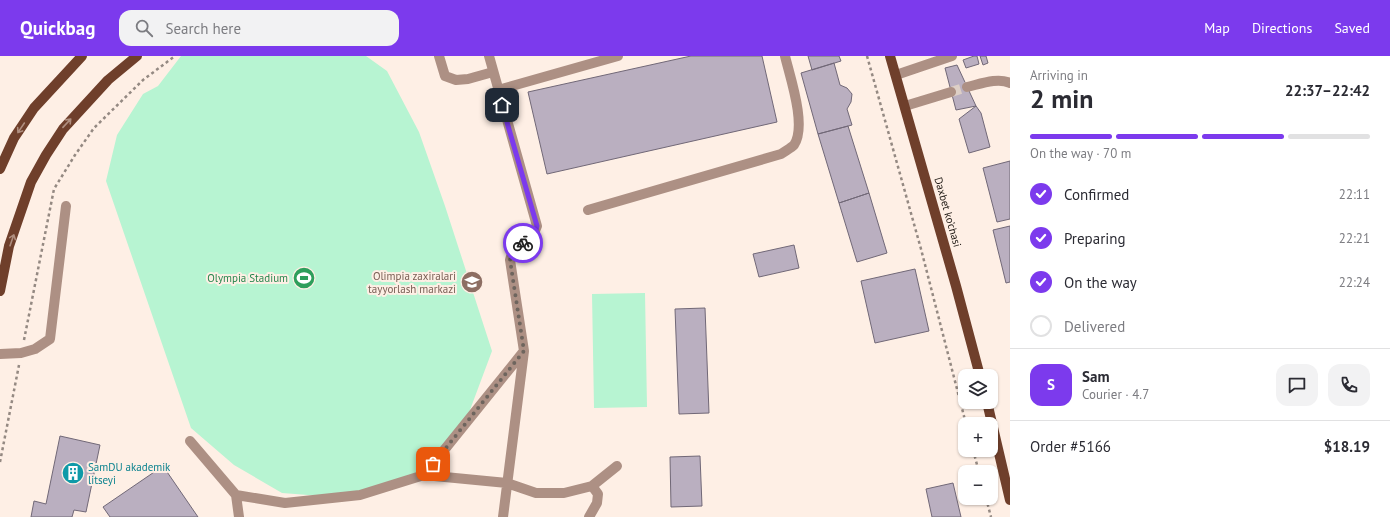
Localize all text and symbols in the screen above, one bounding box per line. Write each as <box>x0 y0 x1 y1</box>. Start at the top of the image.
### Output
search box <box>119 10 399 46</box>
text: Quickbag <box>20 16 95 40</box>
icon: search <box>133 17 155 39</box>
text: Search here <box>165 19 241 38</box>
text: Map <box>1204 19 1230 37</box>
text: Directions <box>1252 19 1312 37</box>
text: Saved <box>1334 19 1370 37</box>
text: Arriving in <box>1030 67 1088 84</box>
text: 22:37–22:42 <box>1285 81 1370 100</box>
text: 2 min <box>1030 82 1093 115</box>
pin <box>485 88 519 122</box>
icon: home <box>491 94 513 116</box>
one-way arrow <box>63 118 72 129</box>
one-way arrow <box>16 122 24 134</box>
text: On the way · 70 m <box>1030 145 1131 162</box>
street label: Daxbet ko'chasi <box>931 175 965 249</box>
icon: check <box>1030 183 1052 205</box>
text: Confirmed <box>1064 185 1129 204</box>
text: 22:11 <box>1339 186 1370 203</box>
courier <box>503 223 543 263</box>
icon: check <box>1030 227 1052 249</box>
text: Preparing <box>1064 229 1126 248</box>
text: 22:21 <box>1339 230 1370 247</box>
icon: bike <box>512 232 534 254</box>
one-way arrow <box>8 234 16 246</box>
sports icon: Olympia Stadium <box>291 265 317 291</box>
place label: Olimpia zaxiralari tayyorlash markazi <box>368 269 456 296</box>
school or university icon: Olimpia zaxiralari tayyorlash markazi <box>459 269 485 295</box>
place label: Olympia Stadium <box>207 271 288 285</box>
icon: check <box>1030 271 1052 293</box>
text: On the way <box>1064 273 1137 292</box>
text: 22:24 <box>1339 274 1370 291</box>
text: Delivered <box>1064 317 1125 336</box>
button: chat <box>1276 364 1318 406</box>
button: phone <box>1328 364 1370 406</box>
text: Sam <box>1082 367 1109 386</box>
map controls <box>958 369 998 505</box>
button: layers <box>958 369 998 409</box>
text: S <box>1047 375 1055 394</box>
text: Courier · 4.7 <box>1082 386 1149 403</box>
button: + <box>958 417 998 457</box>
text: Order #5166 <box>1030 437 1111 456</box>
text: $18.19 <box>1324 437 1370 456</box>
pin <box>416 447 450 481</box>
icon: bag <box>422 453 444 475</box>
building icon: SamDU akademik litseyi <box>60 460 86 486</box>
place label: SamDU akademik litseyi <box>88 460 171 487</box>
button: − <box>958 465 998 505</box>

